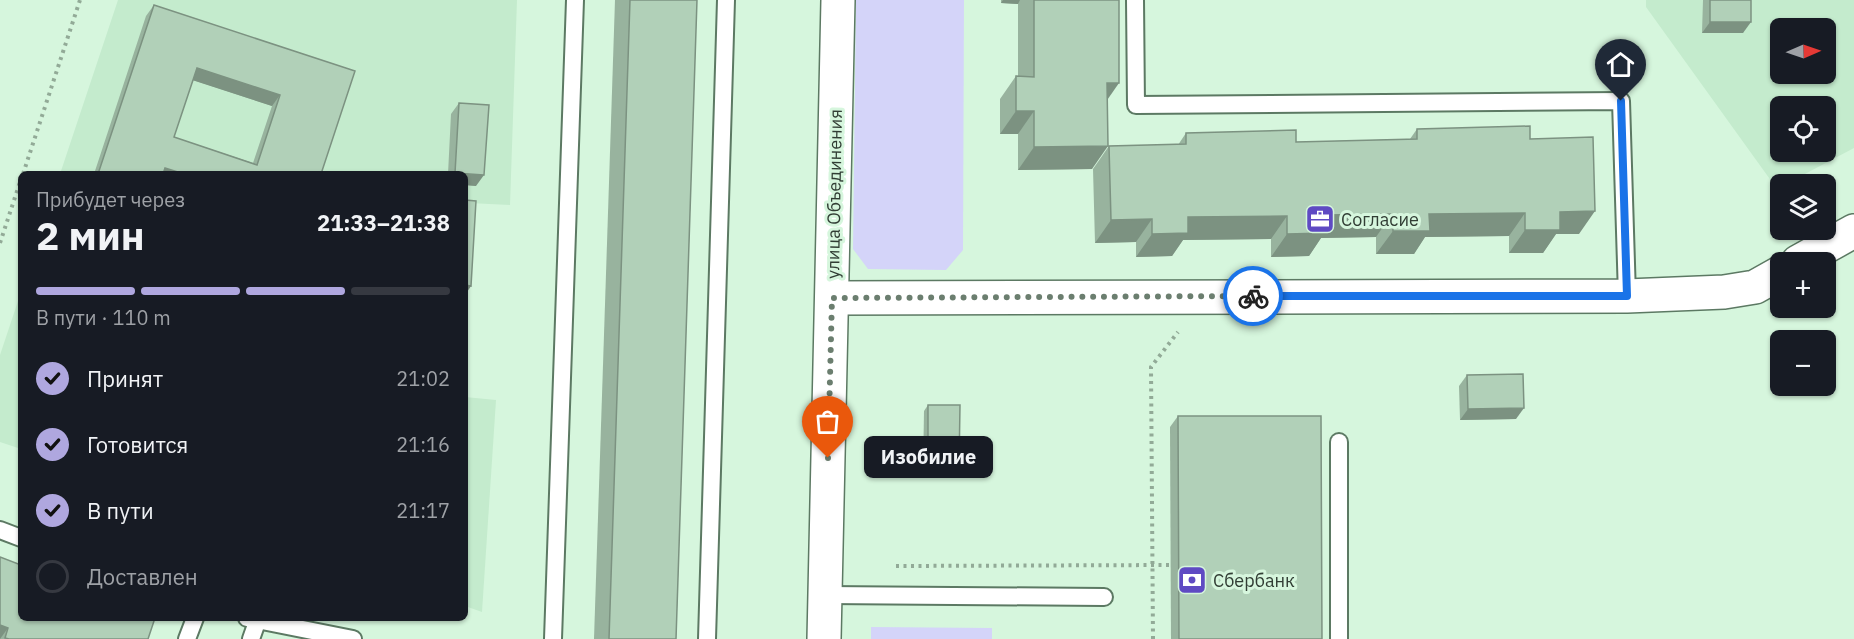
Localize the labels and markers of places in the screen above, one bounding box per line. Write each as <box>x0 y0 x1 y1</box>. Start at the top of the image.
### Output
pin <box>1595 39 1646 101</box>
office icon: Согласие <box>1304 203 1336 235</box>
place label: Согласие <box>1341 208 1419 231</box>
pin <box>802 396 853 458</box>
callout: Изобилие <box>864 437 993 479</box>
bank icon: Сбербанк <box>1176 564 1208 596</box>
place label: Сбербанк <box>1213 569 1295 592</box>

